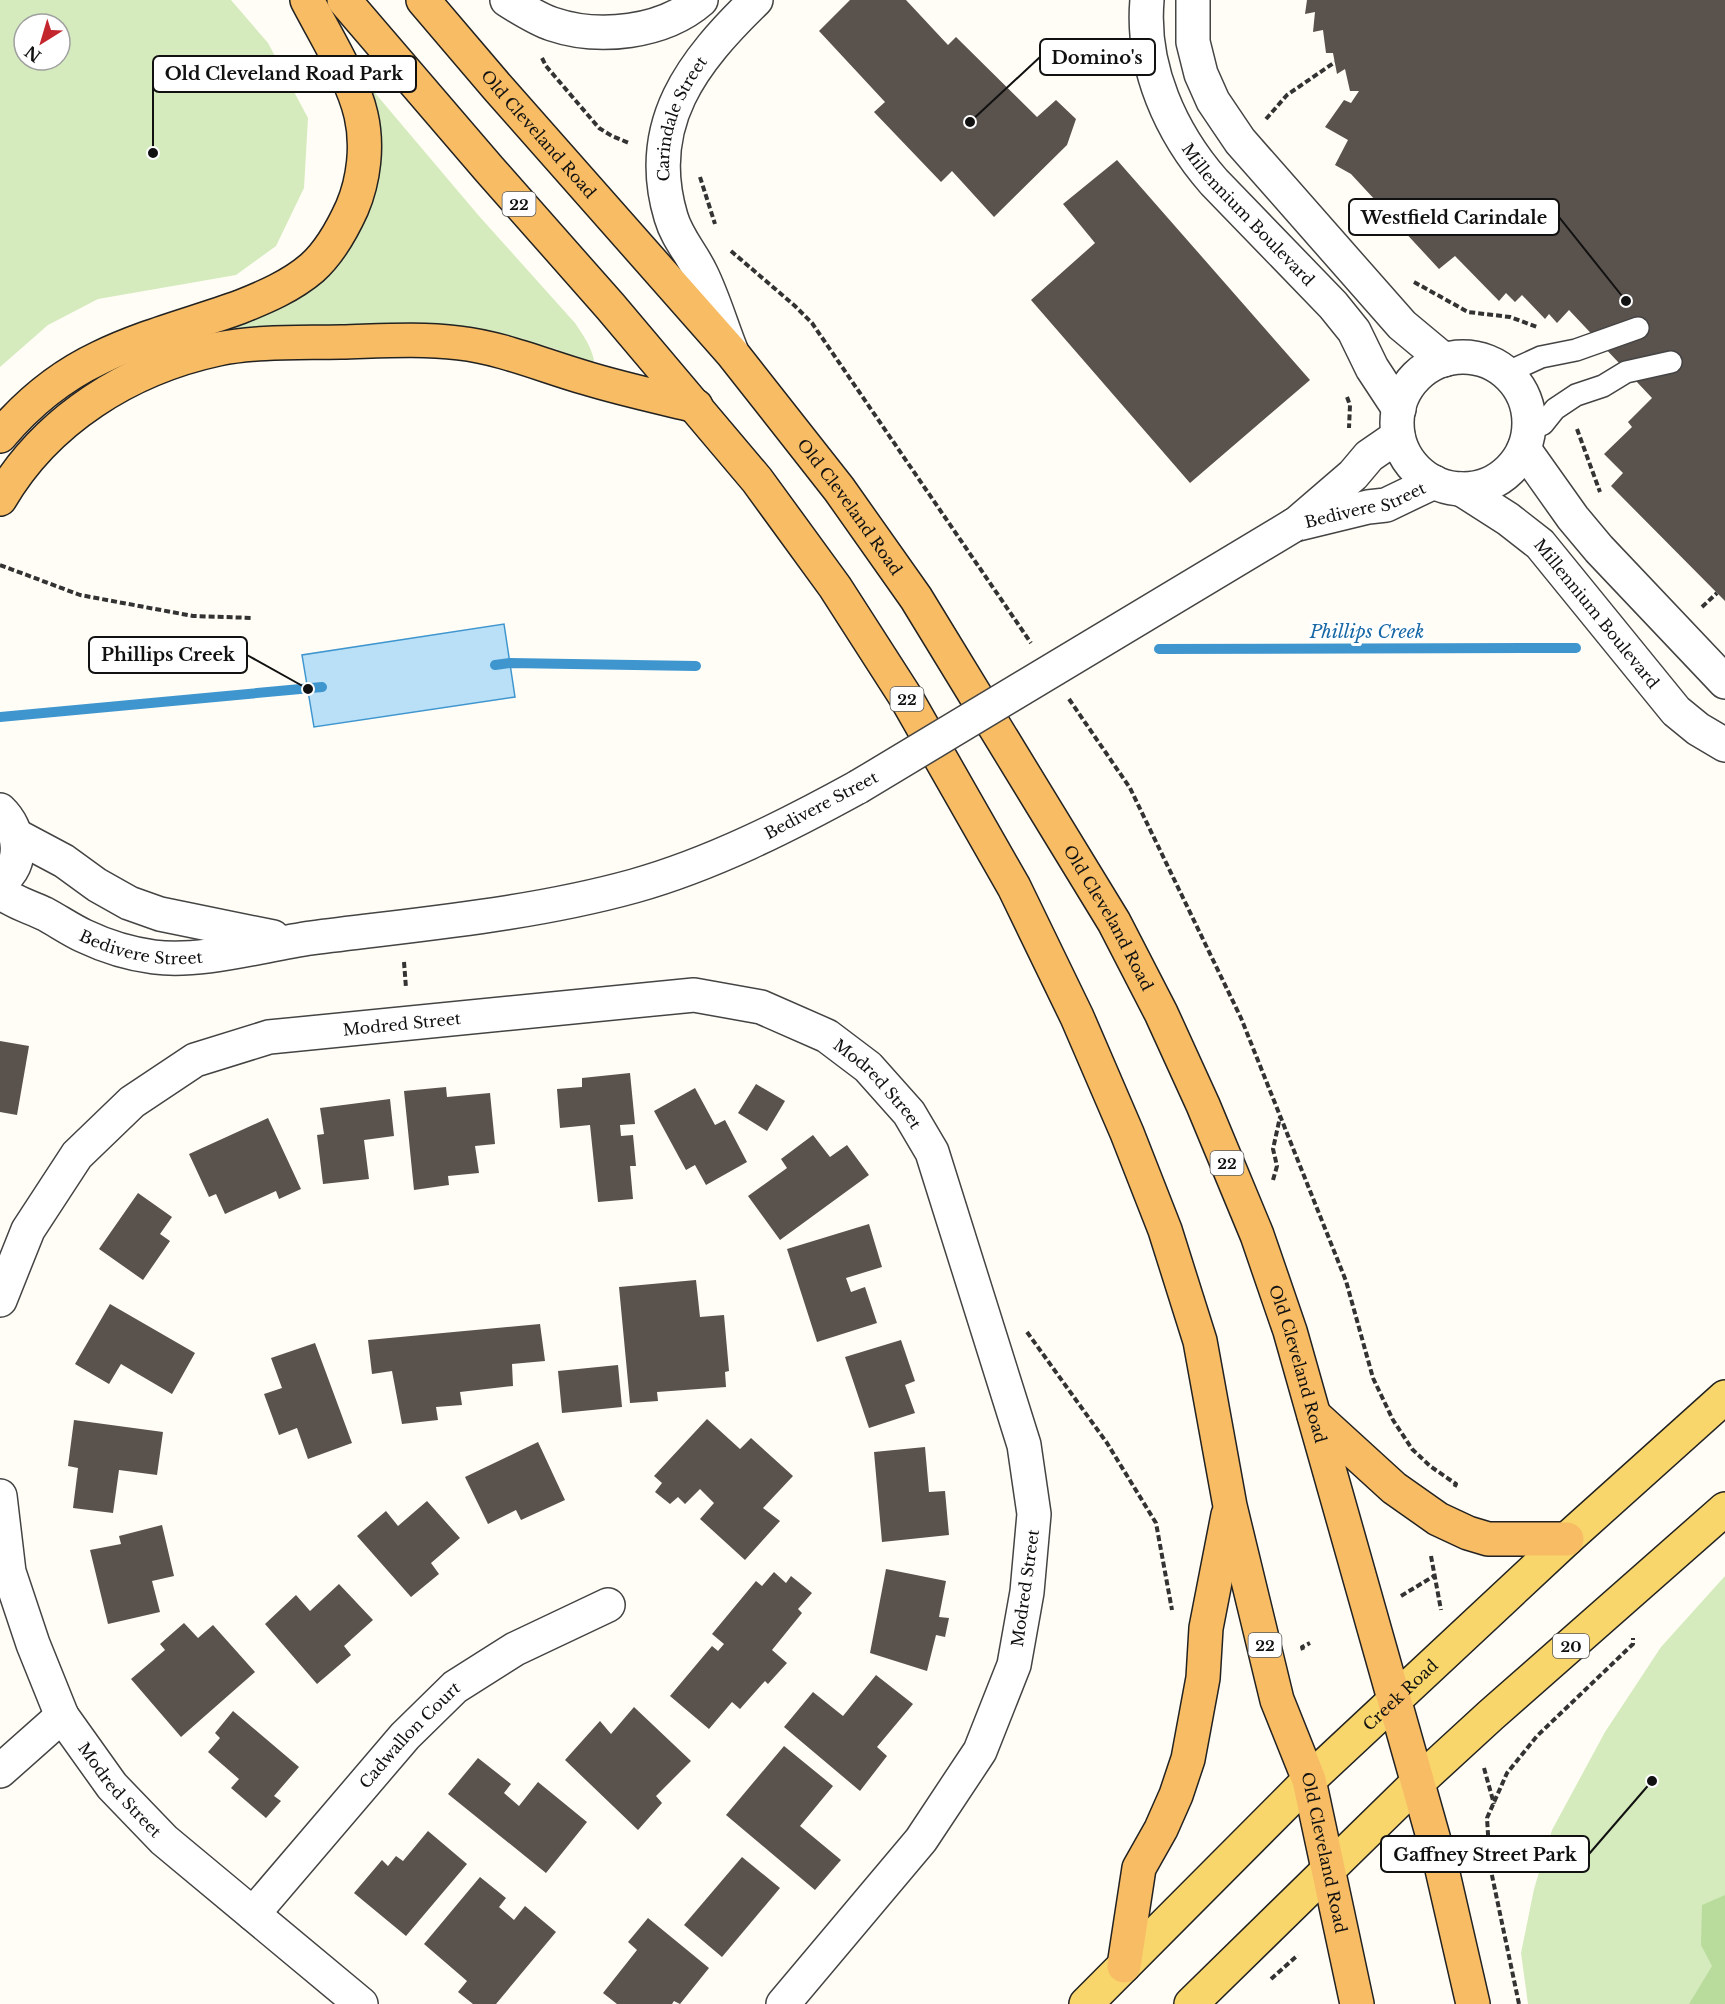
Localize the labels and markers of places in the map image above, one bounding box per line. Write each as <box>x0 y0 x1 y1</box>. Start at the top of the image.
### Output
callout: Domino's <box>1040 39 1155 75</box>
callout: Old Cleveland Road Park <box>153 56 416 92</box>
callout: Westfield Carindale <box>1349 199 1559 235</box>
callout: Phillips Creek <box>89 637 247 673</box>
callout: Gaffney Street Park <box>1381 1836 1589 1872</box>

